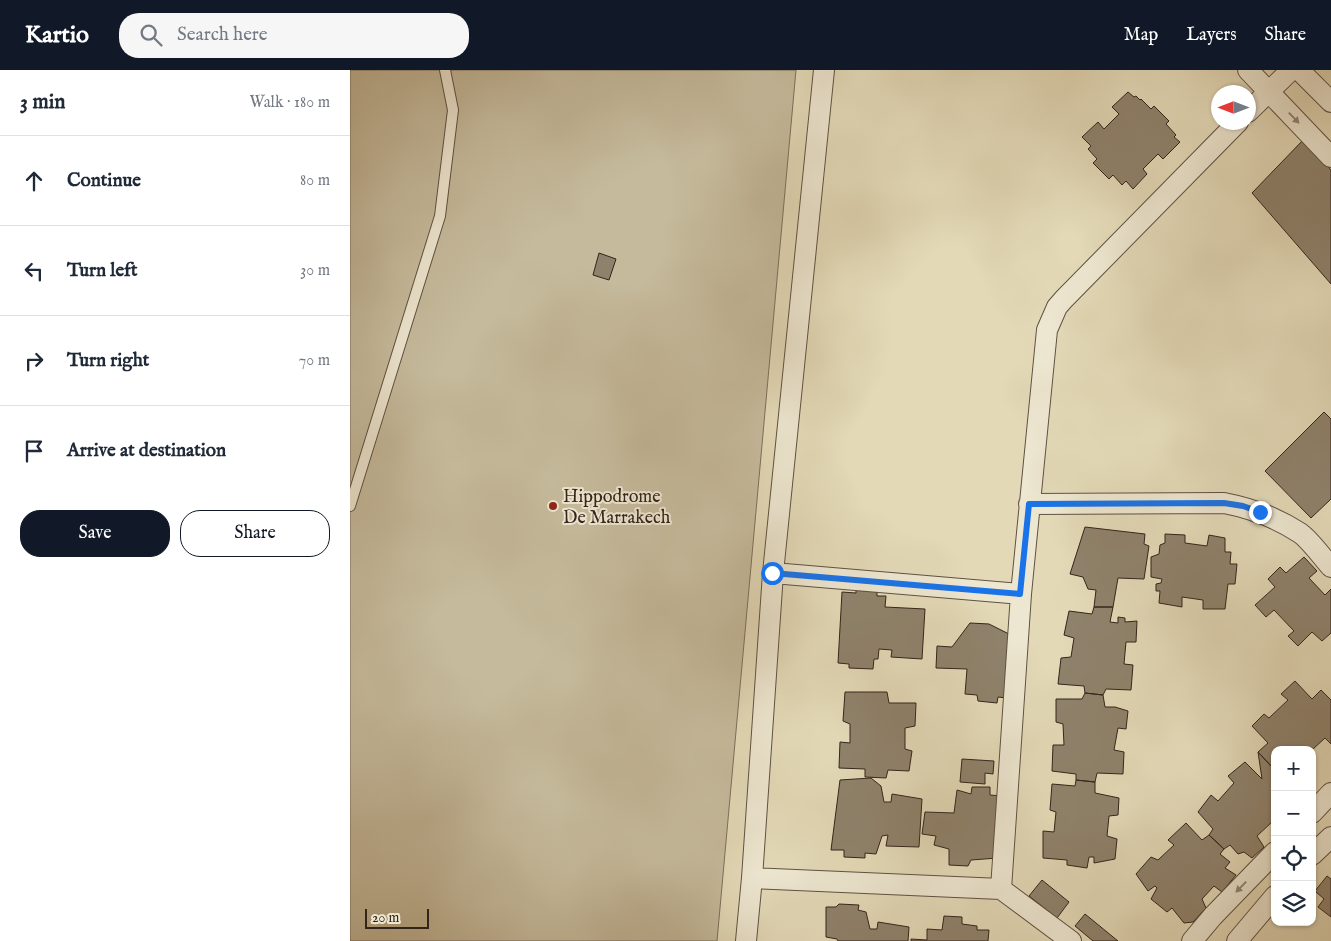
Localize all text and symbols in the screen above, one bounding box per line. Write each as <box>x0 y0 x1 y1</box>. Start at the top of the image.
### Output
search box <box>119 13 469 58</box>
text: Kartio <box>25 20 89 51</box>
icon: search <box>137 21 165 49</box>
text: Search here <box>177 23 268 47</box>
text: Map <box>1124 24 1158 47</box>
text: Layers <box>1186 24 1237 47</box>
text: Share <box>1265 24 1306 47</box>
north arrow <box>1211 85 1256 130</box>
text: 3 min <box>20 89 65 116</box>
text: Walk · 180 m <box>249 93 330 113</box>
one-way arrow <box>1288 112 1300 124</box>
icon: ahead <box>20 167 48 195</box>
text: Continue <box>67 169 141 193</box>
text: 80 m <box>300 171 330 191</box>
icon: left <box>20 257 48 285</box>
text: Turn left <box>67 259 138 283</box>
text: 30 m <box>300 261 330 281</box>
icon: right <box>20 347 48 375</box>
text: Turn right <box>67 349 149 373</box>
text: 70 m <box>299 351 330 371</box>
icon: arrive <box>20 437 48 465</box>
text: Arrive at destination <box>67 439 226 463</box>
place label: Hippodrome De Marrakech <box>563 486 671 530</box>
marker: Hippodrome De Marrakech <box>547 500 559 512</box>
route end <box>1249 501 1272 524</box>
button: Save <box>20 510 170 557</box>
button: Share <box>180 510 330 557</box>
route start <box>761 562 784 585</box>
map controls <box>1271 746 1316 926</box>
button: + <box>1271 746 1316 791</box>
button: − <box>1271 791 1316 836</box>
button: locate <box>1271 836 1316 881</box>
one-way arrow <box>1235 880 1247 892</box>
button: layers <box>1271 881 1316 926</box>
scale bar <box>365 906 429 929</box>
text: 20 m <box>372 909 399 927</box>

